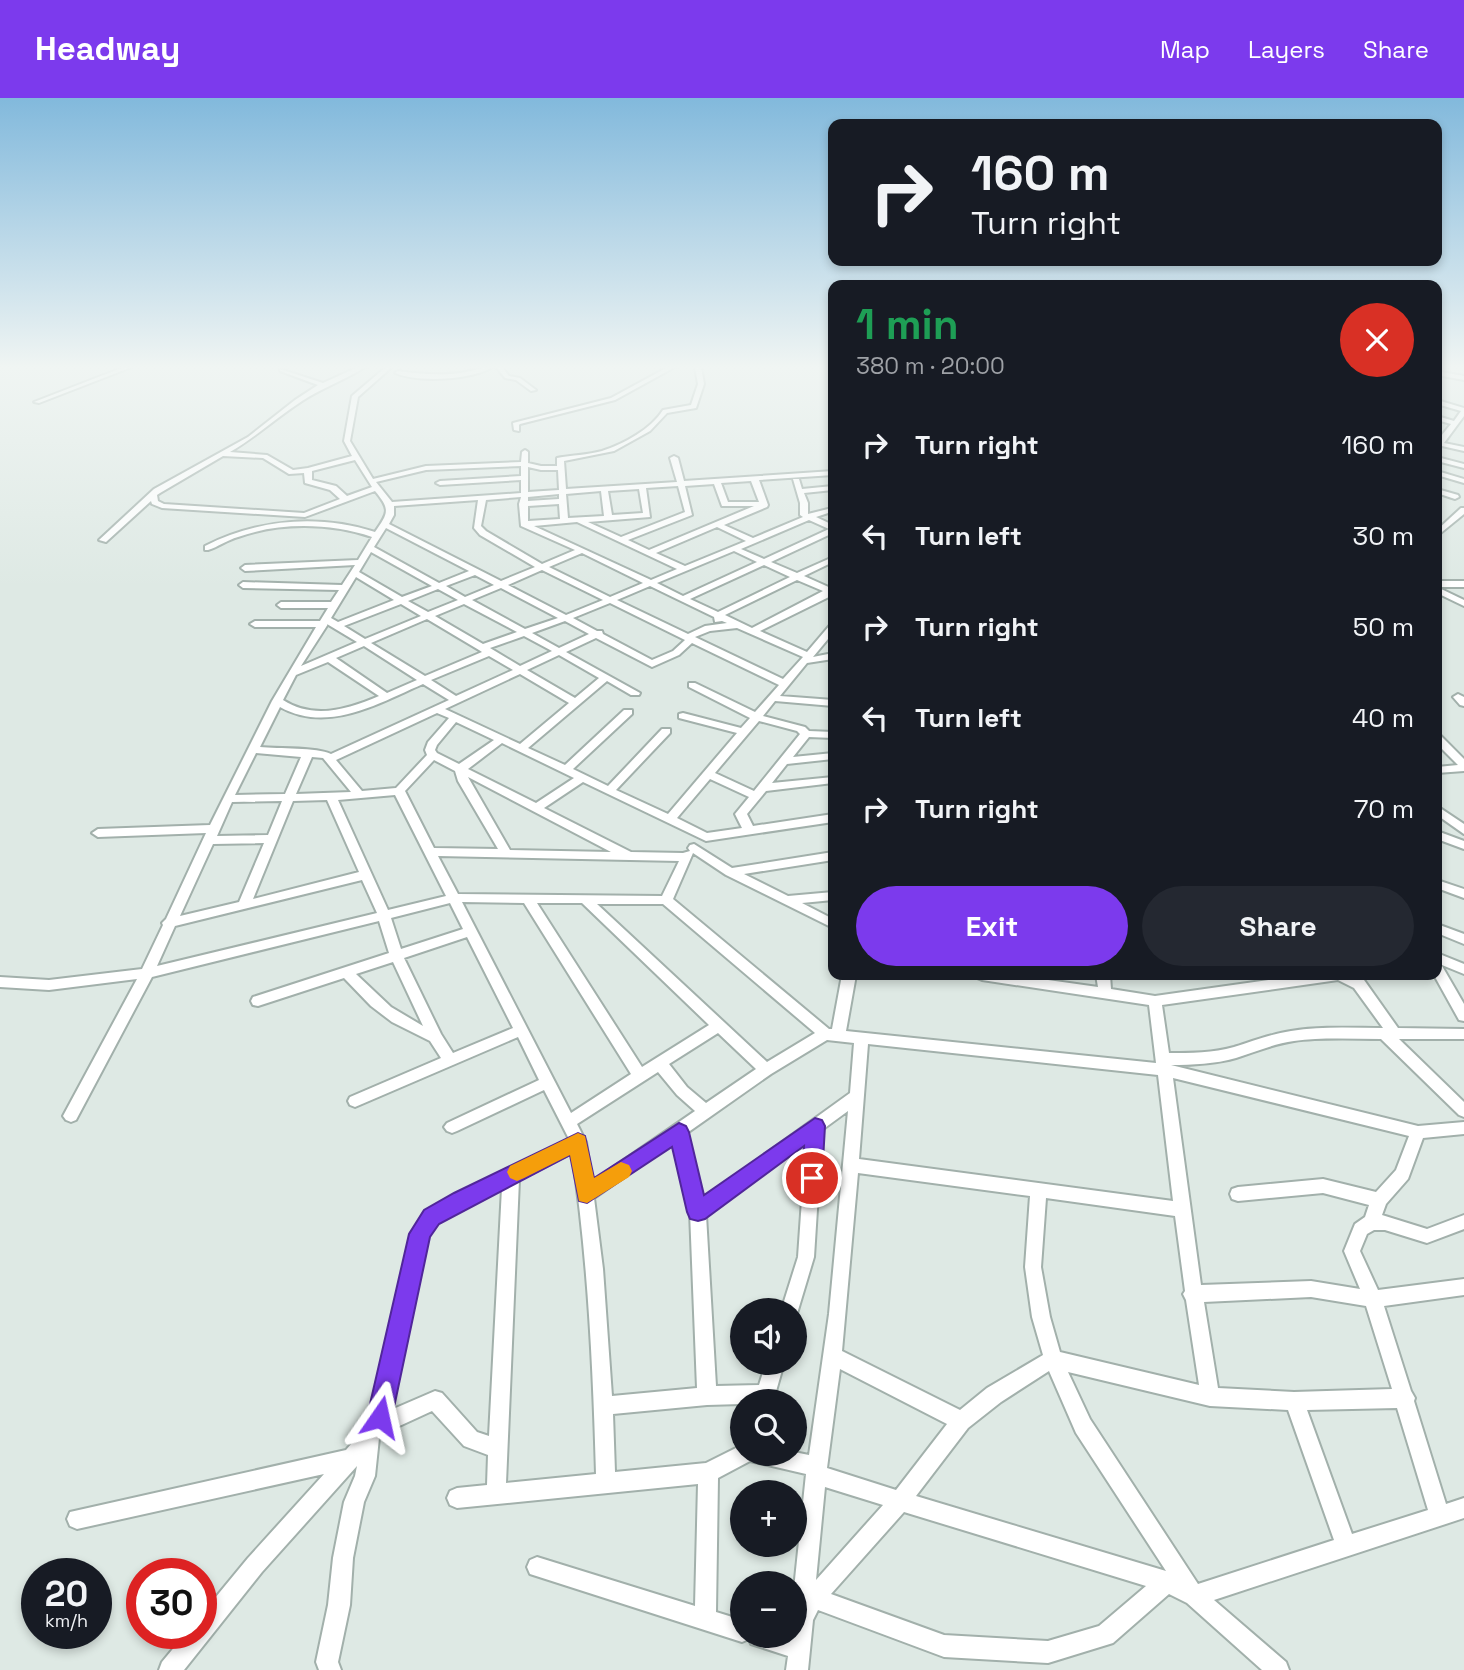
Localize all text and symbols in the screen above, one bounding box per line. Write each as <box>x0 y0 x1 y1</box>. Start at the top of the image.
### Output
text: Headway <box>35 28 180 70</box>
text: Map <box>1160 34 1210 65</box>
text: Layers <box>1248 34 1325 65</box>
text: Share <box>1363 34 1429 65</box>
text: 160 m <box>971 142 1109 204</box>
icon: right <box>856 147 947 238</box>
text: Turn right <box>971 203 1121 243</box>
text: 1 min <box>856 298 959 351</box>
button: close <box>1340 303 1414 377</box>
text: 380 m · 20:00 <box>856 351 1005 381</box>
icon: right <box>856 426 894 464</box>
text: Turn right <box>915 428 1039 462</box>
text: 160 m <box>1342 428 1414 462</box>
icon: left <box>856 517 894 555</box>
text: Turn left <box>915 519 1022 553</box>
text: 30 m <box>1353 519 1414 553</box>
icon: right <box>856 608 894 646</box>
text: Turn right <box>915 610 1039 644</box>
text: 50 m <box>1353 610 1414 644</box>
icon: left <box>856 699 894 737</box>
text: Turn left <box>915 701 1022 735</box>
text: 40 m <box>1352 701 1414 735</box>
icon: right <box>856 790 894 828</box>
text: Turn right <box>915 792 1039 826</box>
text: 70 m <box>1354 792 1414 826</box>
button: Exit <box>856 886 1128 966</box>
button: Share <box>1142 886 1414 966</box>
pin <box>782 1148 842 1208</box>
icon: arrive <box>793 1159 831 1197</box>
map controls <box>730 1298 807 1648</box>
button: sound <box>730 1298 807 1375</box>
position arrow <box>343 1380 417 1454</box>
button: search <box>730 1389 807 1466</box>
button: + <box>730 1480 807 1557</box>
speed limit sign: 30 <box>126 1558 217 1649</box>
button: − <box>730 1571 807 1648</box>
text: 20 <box>45 1572 88 1616</box>
text: km/h <box>45 1609 88 1632</box>

